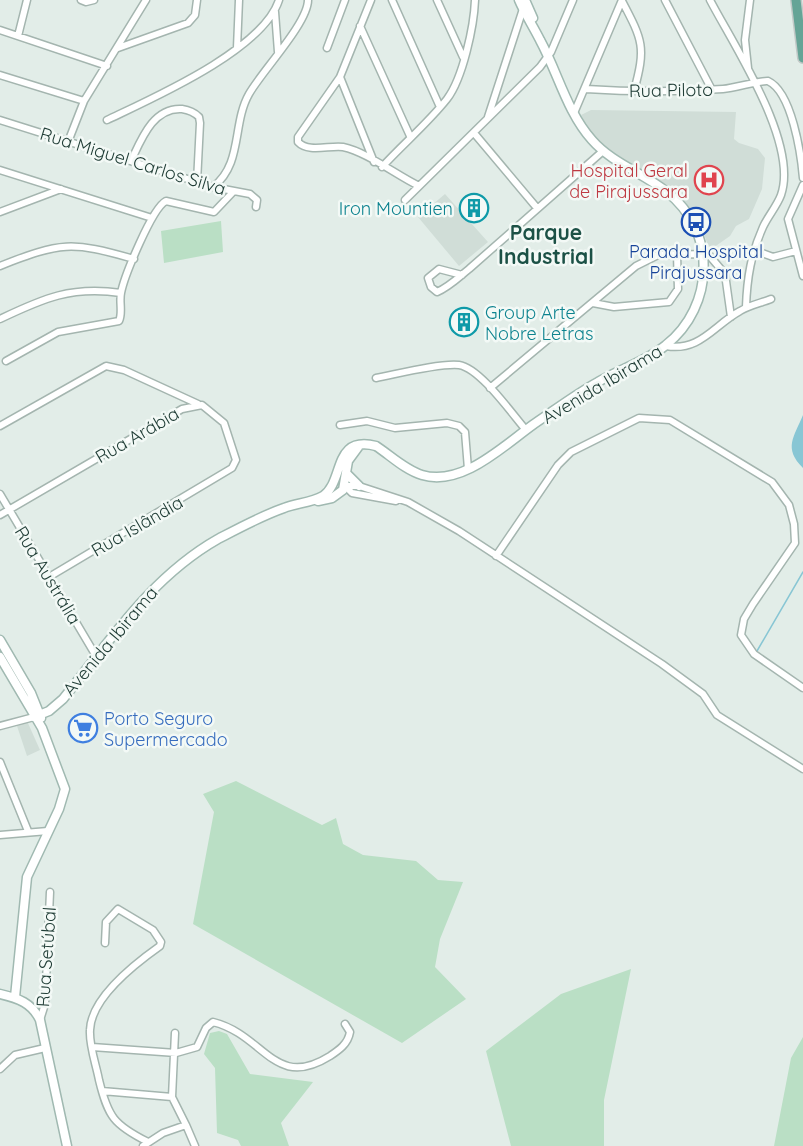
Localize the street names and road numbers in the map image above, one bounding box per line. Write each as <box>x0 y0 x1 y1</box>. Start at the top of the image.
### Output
street label: Rua Piloto <box>629 78 713 102</box>
street label: Rua Miguel Carlos Silva <box>37 122 229 200</box>
street label: Avenida Ibirama <box>538 339 666 429</box>
street label: Rua Arábia <box>91 402 183 468</box>
street label: Rua Islândia <box>87 491 187 561</box>
street label: Rua Austrália <box>10 522 86 628</box>
street label: Avenida Ibirama <box>58 582 162 700</box>
street label: Rua Setúbal <box>31 906 61 1008</box>

